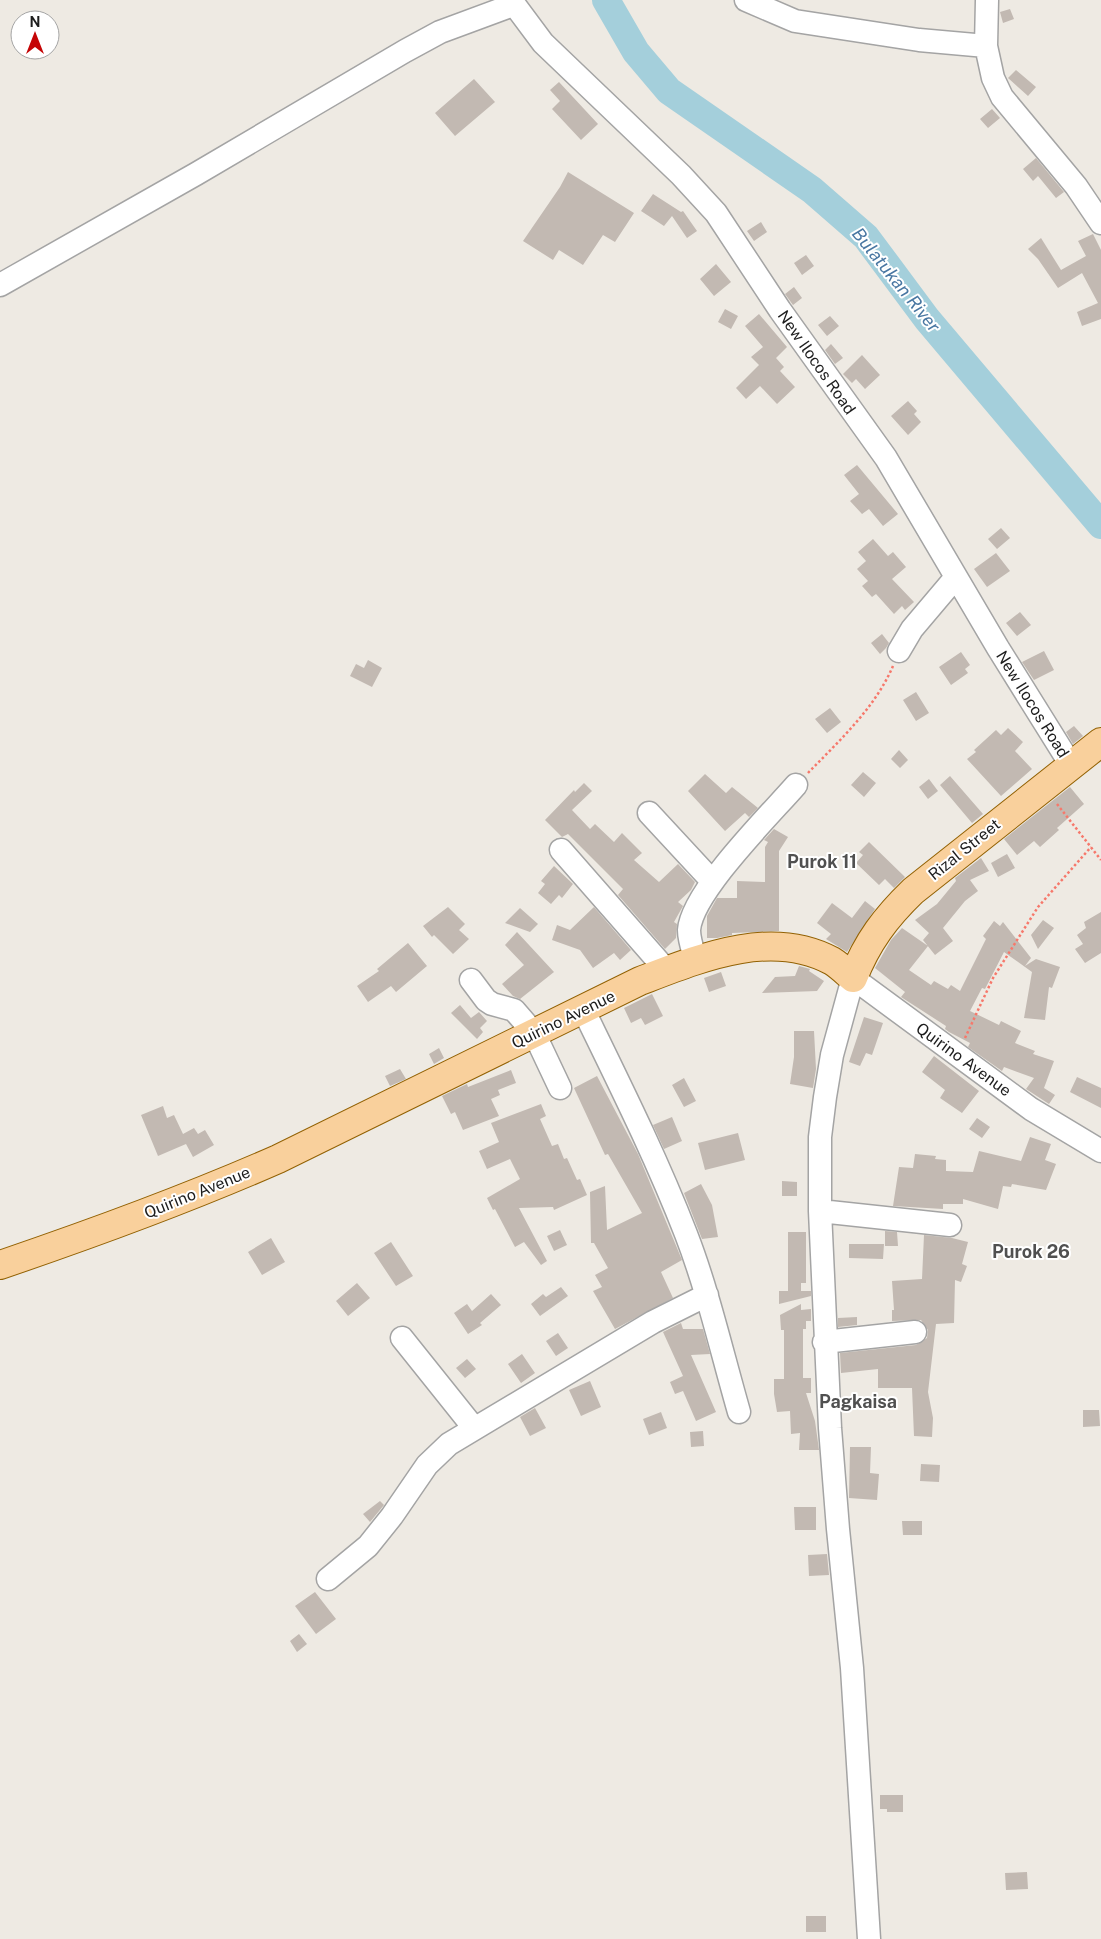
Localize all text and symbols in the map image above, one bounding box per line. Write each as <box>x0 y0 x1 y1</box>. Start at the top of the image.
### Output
north arrow <box>10 10 60 60</box>
text: N <box>30 14 40 30</box>
water label: Bulatukan River <box>848 223 945 336</box>
street label: New Ilocos Road <box>774 307 860 418</box>
street label: New Ilocos Road <box>992 647 1073 761</box>
street label: Rizal Street <box>925 815 1004 884</box>
district label: Purok 11 <box>787 851 857 872</box>
street label: Quirino Avenue <box>508 986 618 1053</box>
street label: Quirino Avenue <box>913 1019 1015 1100</box>
street label: Quirino Avenue <box>141 1163 253 1222</box>
district label: Purok 26 <box>992 1241 1070 1262</box>
district label: Pagkaisa <box>819 1391 897 1412</box>

